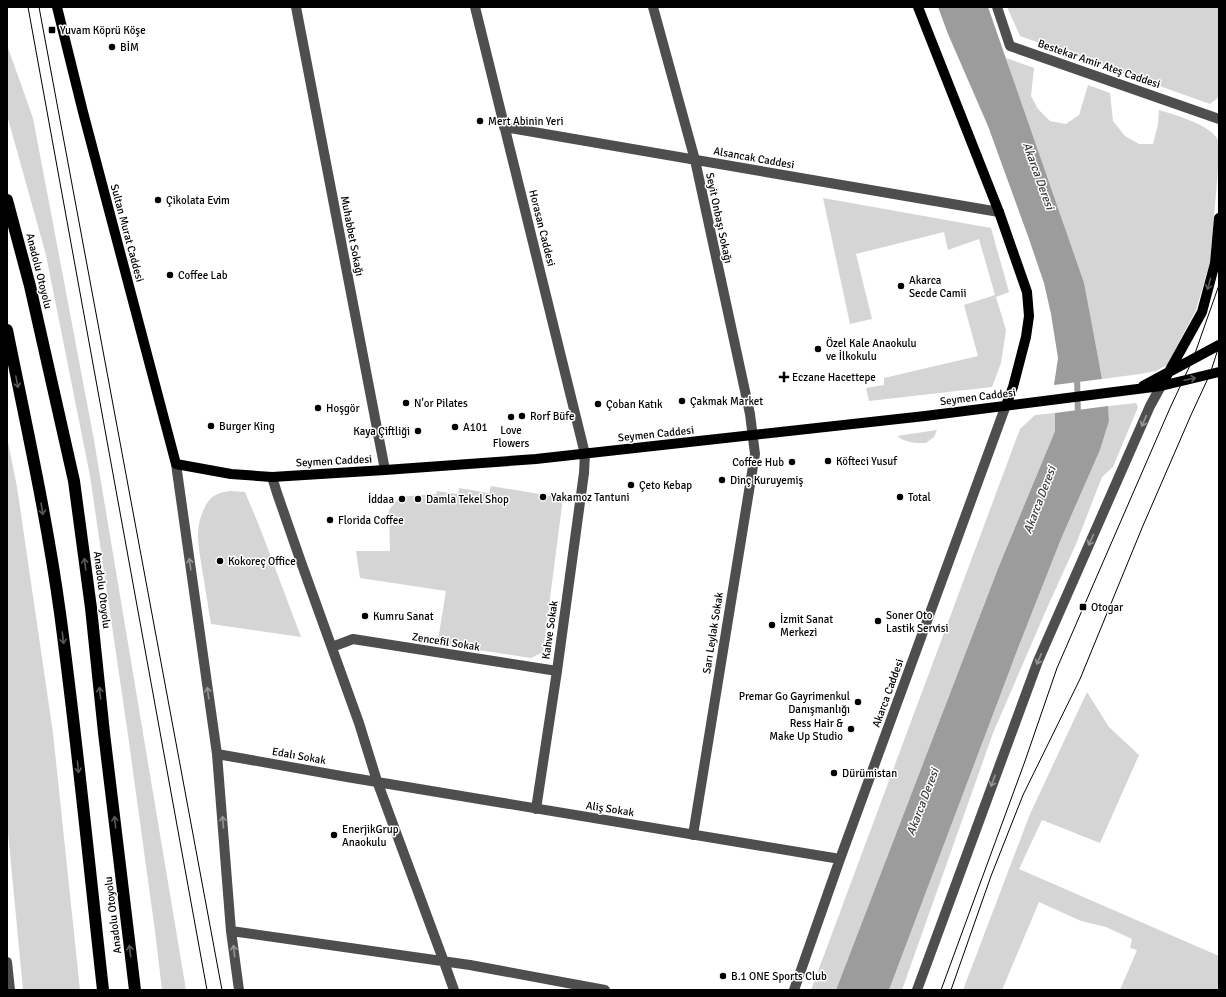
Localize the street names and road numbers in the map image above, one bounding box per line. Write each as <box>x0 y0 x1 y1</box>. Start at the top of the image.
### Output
street label: Bestekar Amir Ateş Caddesi <box>1036 37 1162 91</box>
street label: Alsancak Caddesi <box>712 144 796 172</box>
street label: Seyit Onbaşı Sokağı <box>703 171 735 265</box>
street label: Sultan Murat Caddesi <box>108 183 146 283</box>
street label: Horasan Caddesi <box>526 188 558 268</box>
street label: Muhabbet Sokağı <box>338 195 366 277</box>
street label: Anadolu Otoyolu <box>23 232 55 310</box>
street label: Seymen Caddesi <box>939 386 1017 408</box>
street label: Seymen Caddesi <box>617 424 695 444</box>
street label: Seymen Caddesi <box>296 453 372 469</box>
street label: Anadolu Otoyolu <box>91 551 113 629</box>
street label: Sarı Leylak Sokak <box>700 591 726 675</box>
street label: Kahve Sokak <box>539 599 561 660</box>
street label: Zencefil Sokak <box>411 630 481 654</box>
street label: Akarca Caddesi <box>870 657 906 729</box>
street label: Edalı Sokak <box>271 745 327 767</box>
street label: Aliş Sokak <box>585 799 635 819</box>
street label: Anadolu Otoyolu <box>102 876 124 954</box>

